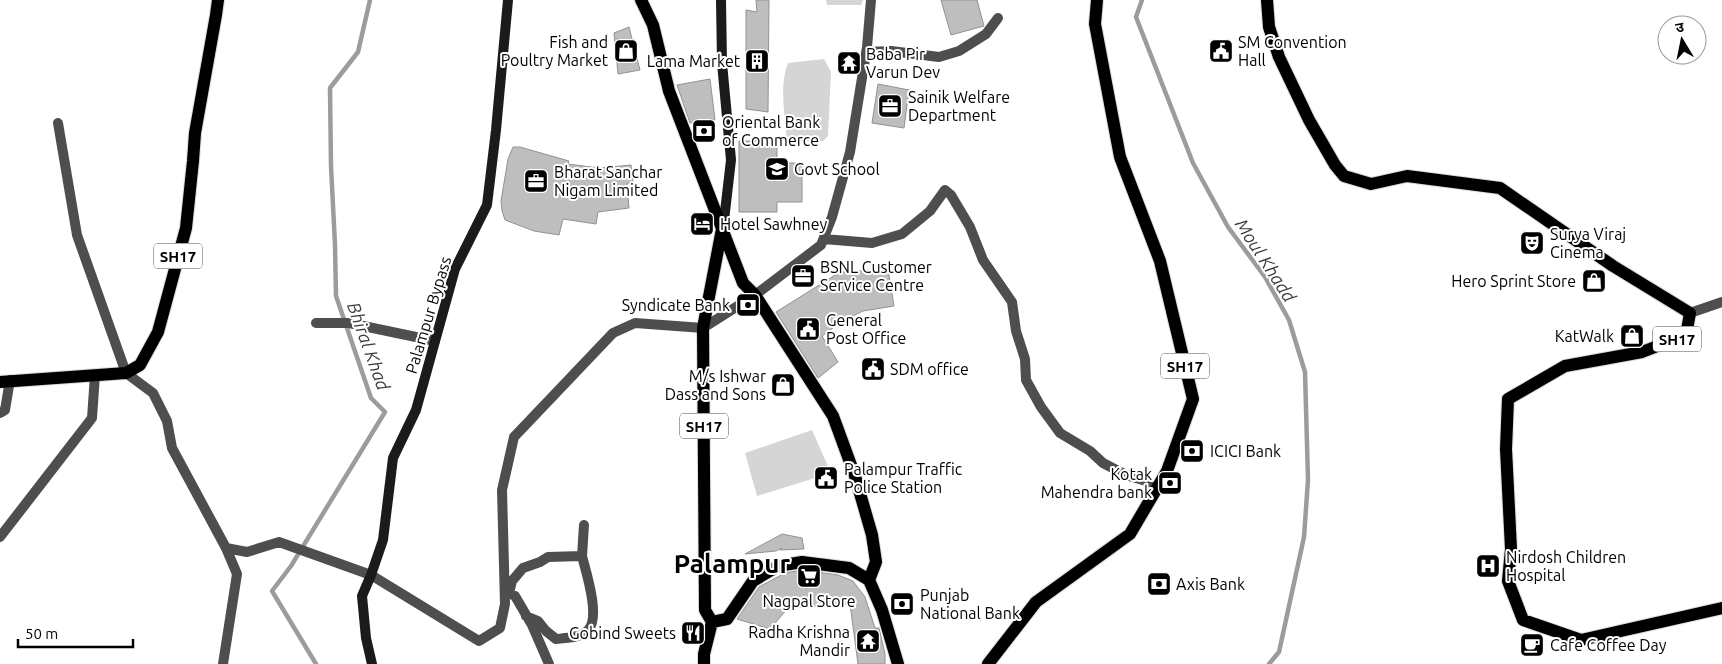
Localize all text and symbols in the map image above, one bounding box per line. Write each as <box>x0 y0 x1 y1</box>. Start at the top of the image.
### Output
north arrow <box>1657 15 1707 65</box>
text: उ <box>1674 18 1686 36</box>
place label: Fish and Poultry Market <box>501 33 609 69</box>
place label: SM Convention Hall <box>1238 33 1347 69</box>
shop icon: Fish and Poultry Market <box>613 38 639 64</box>
public building icon: SM Convention Hall <box>1208 38 1234 64</box>
place label: Baba Pir Varun Dev <box>866 45 940 81</box>
building icon: Lama Market <box>744 48 770 74</box>
temple icon: Baba Pir Varun Dev <box>836 50 862 76</box>
place label: Lama Market <box>647 52 741 70</box>
place label: Sainik Welfare Department <box>908 88 1010 124</box>
office icon: Sainik Welfare Department <box>877 93 903 119</box>
place label: Oriental Bank of Commerce <box>722 113 820 149</box>
bank icon: Oriental Bank of Commerce <box>691 118 717 144</box>
school or university icon: Govt School <box>764 156 790 182</box>
place label: Govt School <box>794 160 880 178</box>
place label: Bharat Sanchar Nigam Limited <box>554 163 662 199</box>
office icon: Bharat Sanchar Nigam Limited <box>523 168 549 194</box>
hotel icon: Hotel Sawhney <box>689 211 715 237</box>
place label: Hotel Sawhney <box>720 215 828 233</box>
water label: Moul Khadd <box>1232 215 1301 306</box>
place label: Surya Viraj Cinema <box>1550 225 1626 261</box>
theatre icon: Surya Viraj Cinema <box>1519 230 1545 256</box>
road number: SH17 <box>154 244 202 268</box>
street label: Palampur Bypass <box>402 254 454 376</box>
place label: BSNL Customer Service Centre <box>820 258 932 294</box>
office icon: BSNL Customer Service Centre <box>790 263 816 289</box>
shop icon: Hero Sprint Store <box>1581 268 1607 294</box>
place label: Hero Sprint Store <box>1451 272 1576 290</box>
bank icon: Syndicate Bank <box>735 292 761 318</box>
place label: Syndicate Bank <box>622 296 730 314</box>
water label: Bhiral Khad <box>344 299 395 394</box>
place label: General Post Office <box>826 311 906 347</box>
public building icon: General Post Office <box>795 316 821 342</box>
shop icon: KatWalk <box>1619 323 1645 349</box>
road number: SH17 <box>1653 326 1701 352</box>
place label: KatWalk <box>1555 327 1614 345</box>
road number: SH17 <box>1161 354 1209 378</box>
public building icon: SDM office <box>860 356 886 382</box>
place label: SDM office <box>890 360 969 378</box>
place label: M/s Ishwar Dass and Sons <box>665 367 766 403</box>
shop icon: M/s Ishwar Dass and Sons <box>770 372 796 398</box>
road number: SH17 <box>680 414 728 438</box>
bank icon: ICICI Bank <box>1179 438 1205 464</box>
place label: ICICI Bank <box>1210 442 1281 460</box>
place label: Palampur Traffic Police Station <box>844 460 963 496</box>
public building icon: Palampur Traffic Police Station <box>813 465 839 491</box>
place label: Kotak Mahendra bank <box>1041 465 1152 501</box>
bank icon: Kotak Mahendra bank <box>1157 470 1183 496</box>
place label: Nirdosh Children Hospital <box>1506 548 1626 584</box>
district label: Palampur <box>674 549 790 578</box>
hospital icon: Nirdosh Children Hospital <box>1475 553 1501 579</box>
supermarket icon: Nagpal Store <box>796 563 822 589</box>
bank icon: Axis Bank <box>1146 571 1172 597</box>
place label: Axis Bank <box>1176 575 1245 593</box>
place label: Punjab National Bank <box>920 586 1020 622</box>
bank icon: Punjab National Bank <box>889 591 915 617</box>
place label: Nagpal Store <box>762 592 856 610</box>
scale bar <box>18 616 132 648</box>
restaurant icon: Gobind Sweets <box>680 620 706 646</box>
place label: Radha Krishna Mandir <box>748 623 850 659</box>
place label: Gobind Sweets <box>569 624 676 642</box>
text: 50 m <box>25 625 58 642</box>
temple icon: Radha Krishna Mandir <box>855 628 881 654</box>
cafe icon: Cafe Coffee Day <box>1519 632 1545 658</box>
place label: Cafe Coffee Day <box>1550 636 1667 654</box>

